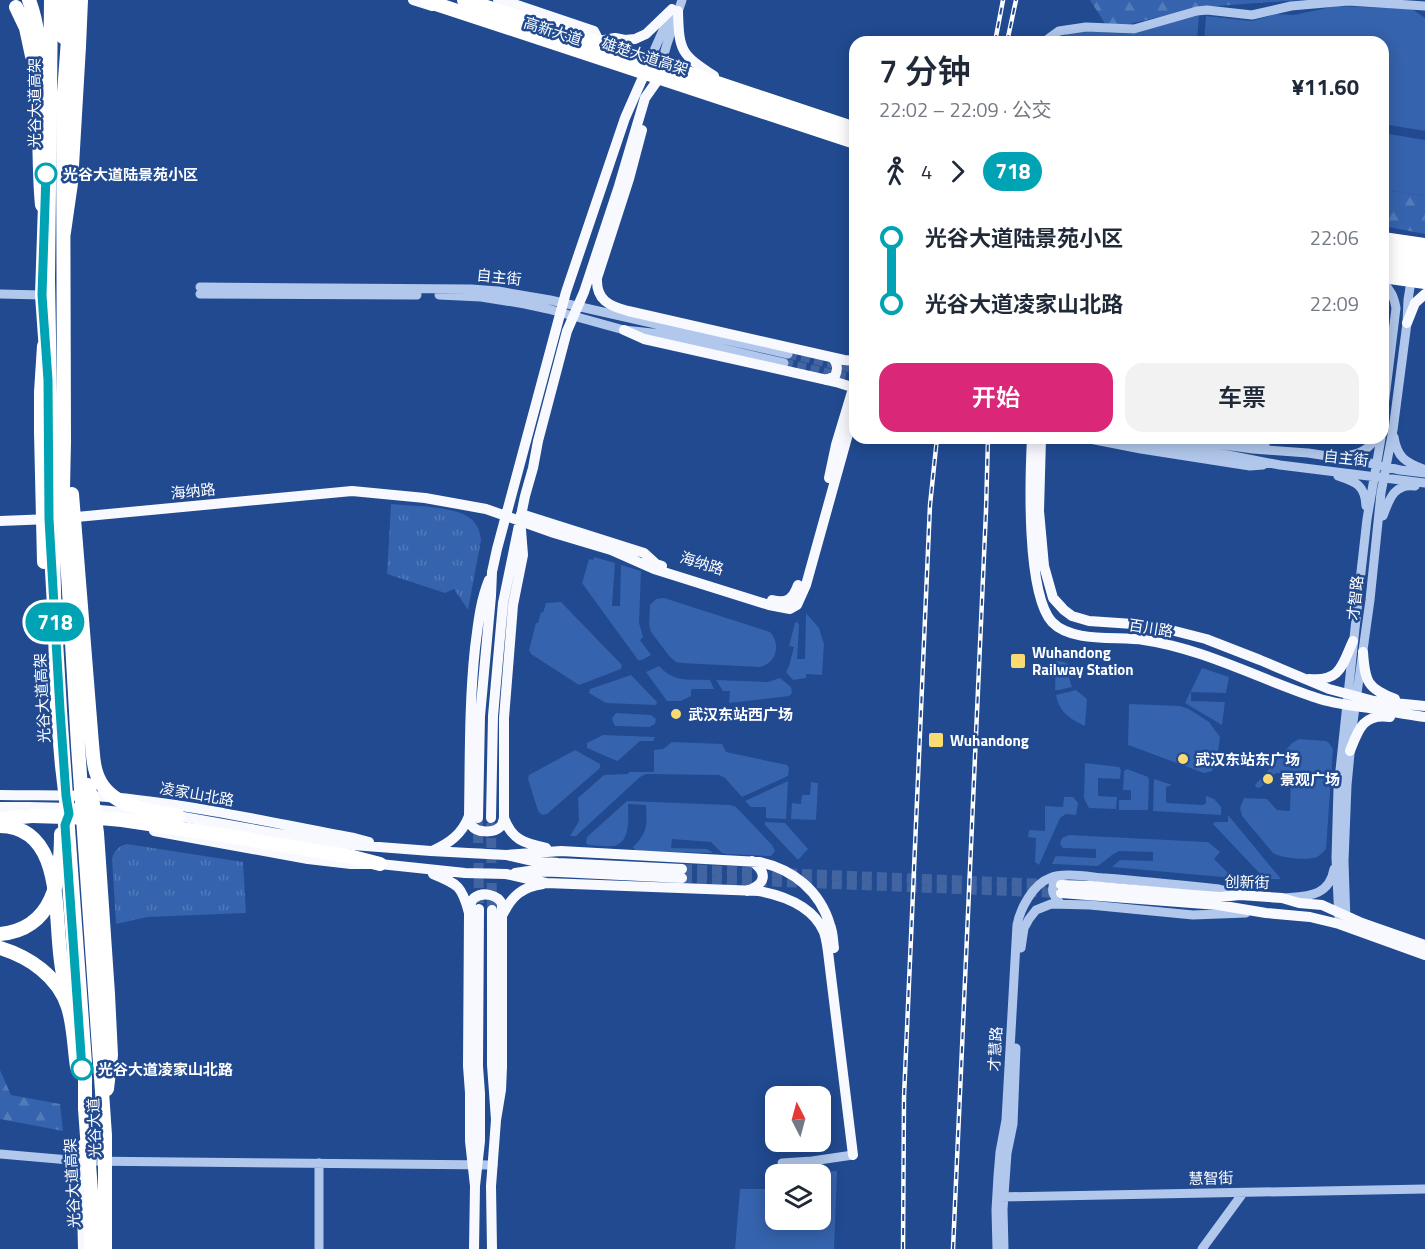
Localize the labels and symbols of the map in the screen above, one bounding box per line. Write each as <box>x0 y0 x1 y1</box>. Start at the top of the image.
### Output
street label: 高新大道 <box>521 11 585 51</box>
street label: 雄楚大道高架 <box>599 31 691 81</box>
street label: 光谷大道高架 <box>23 58 46 148</box>
marker: 光谷大道陆景苑小区 <box>35 163 57 185</box>
place label: 光谷大道陆景苑小区 <box>63 163 198 186</box>
street label: 自主街 <box>475 263 523 291</box>
street label: 自主街 <box>1322 444 1370 472</box>
street label: 海纳路 <box>169 477 217 505</box>
street label: 海纳路 <box>677 545 727 581</box>
street label: 才智路 <box>1341 574 1369 622</box>
line badge: 718 <box>20 602 90 642</box>
street label: 百川路 <box>1127 613 1175 643</box>
place label: Wuhandong Railway Station <box>1032 641 1134 681</box>
street label: 光谷大道高架 <box>28 652 56 744</box>
marker: Wuhandong Railway Station <box>1009 652 1027 670</box>
place label: 武汉东站西广场 <box>688 703 793 726</box>
marker: 武汉东站西广场 <box>669 707 683 721</box>
place label: Wuhandong <box>950 729 1029 752</box>
marker: Wuhandong <box>927 731 945 749</box>
place label: 武汉东站东广场 <box>1195 748 1300 771</box>
marker: 武汉东站东广场 <box>1176 752 1190 766</box>
place label: 景观广场 <box>1280 768 1340 791</box>
marker: 景观广场 <box>1261 772 1275 786</box>
street label: 凌家山北路 <box>158 776 236 812</box>
street label: 创新街 <box>1224 870 1270 894</box>
street label: 才慧路 <box>982 1026 1008 1072</box>
marker: 光谷大道凌家山北路 <box>71 1058 93 1080</box>
place label: 光谷大道凌家山北路 <box>98 1058 233 1081</box>
north arrow <box>765 1086 831 1152</box>
street label: 光谷大道 <box>81 1098 107 1158</box>
street label: 光谷大道高架 <box>58 1137 86 1229</box>
street label: 慧智街 <box>1188 1166 1234 1190</box>

